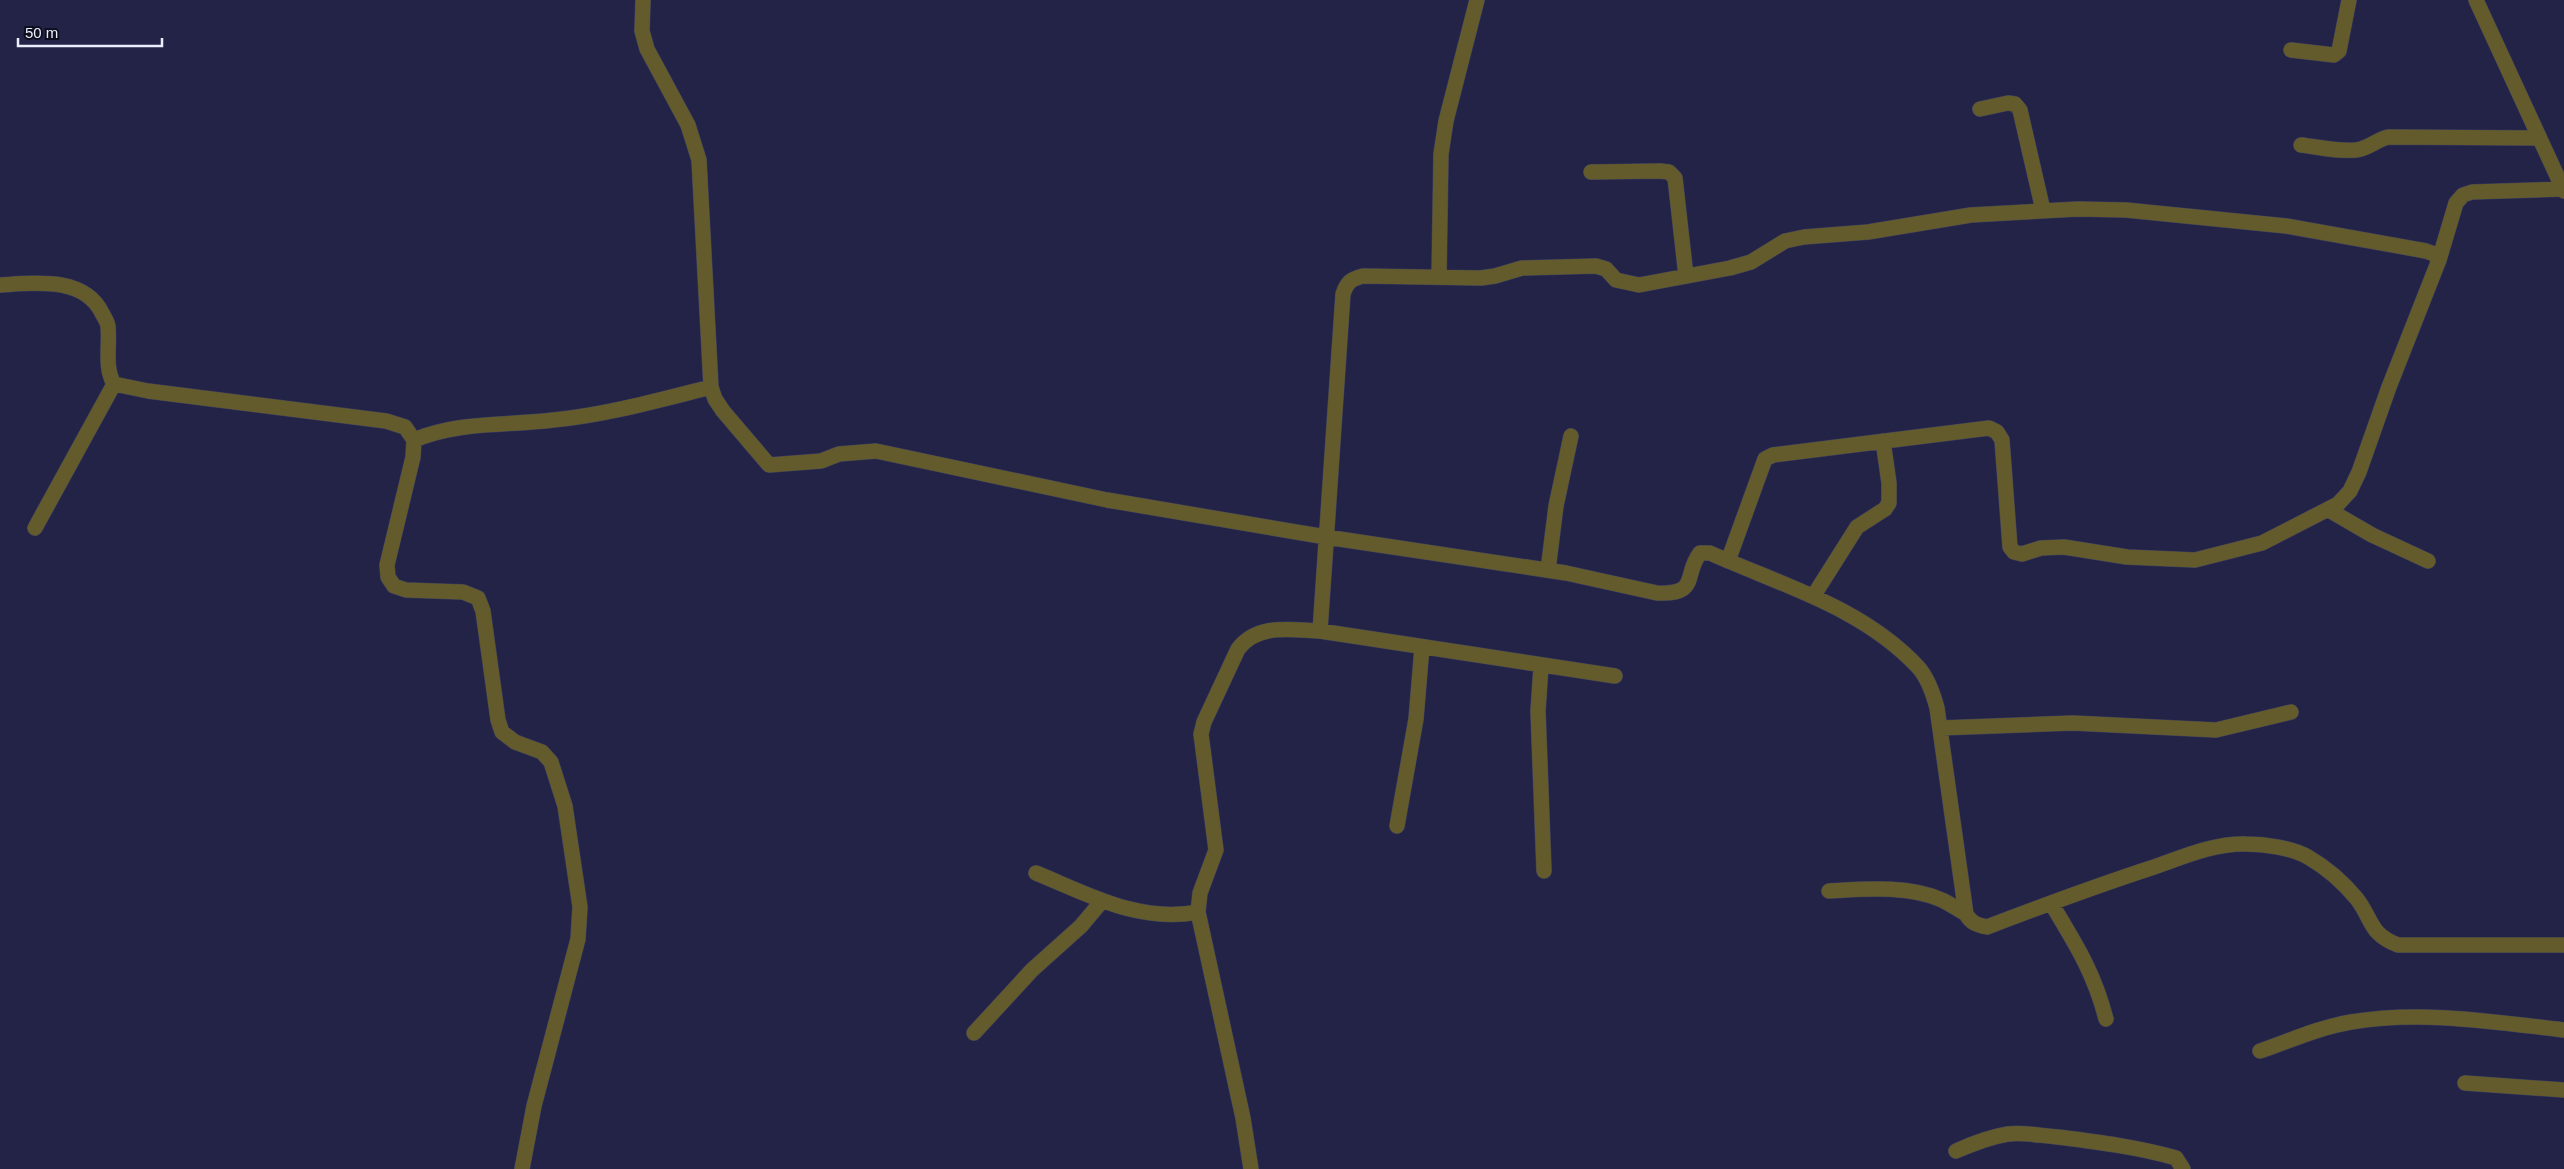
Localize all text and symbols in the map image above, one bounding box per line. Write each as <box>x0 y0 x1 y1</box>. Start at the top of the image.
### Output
scale bar <box>18 15 161 47</box>
text: 50 m <box>25 24 58 41</box>

